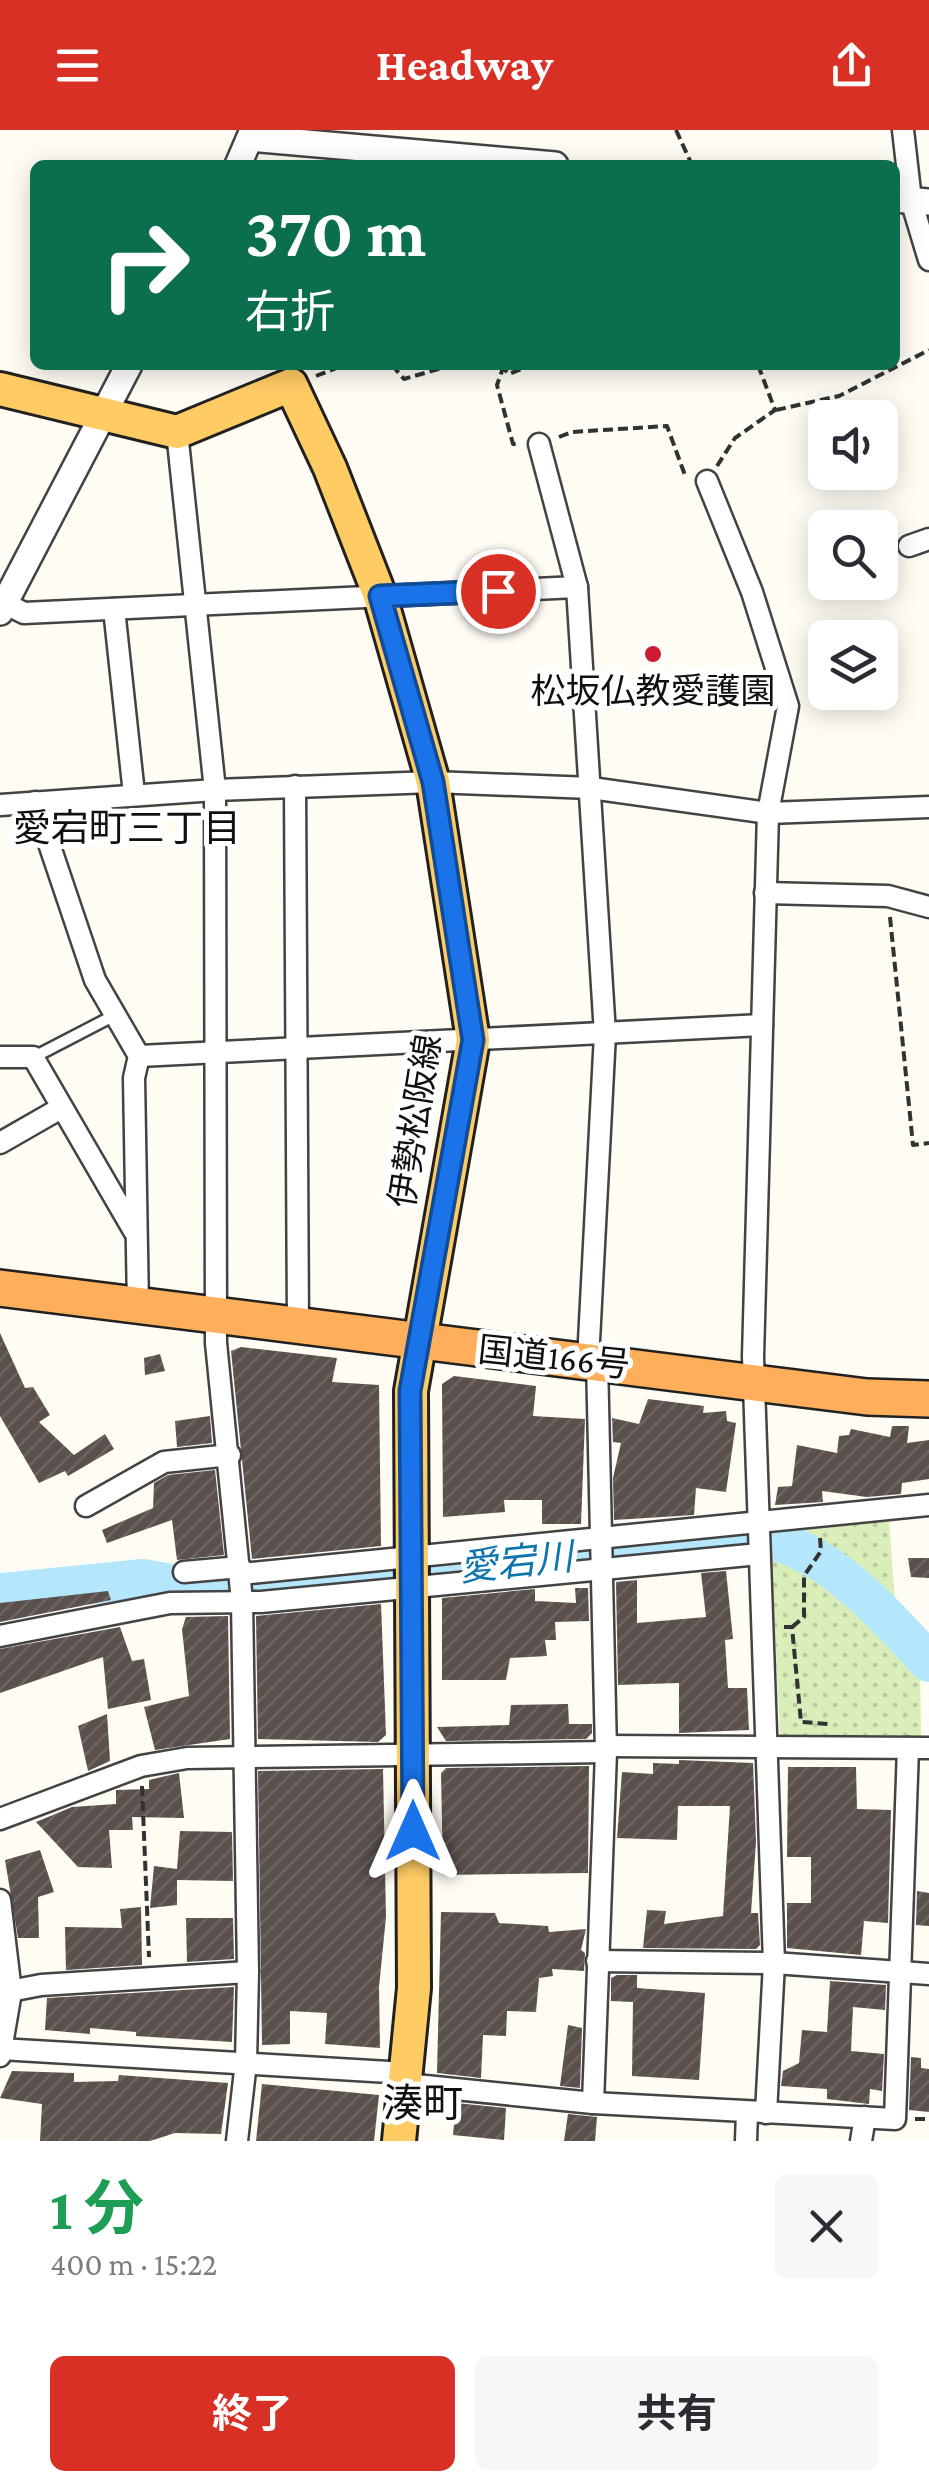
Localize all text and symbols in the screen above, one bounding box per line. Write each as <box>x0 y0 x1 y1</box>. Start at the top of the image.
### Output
icon: menu <box>50 38 105 93</box>
icon: share <box>824 38 879 93</box>
text: Headway <box>376 40 553 90</box>
text: 370 m <box>245 193 426 271</box>
icon: right <box>80 200 210 330</box>
text: 右折 <box>245 287 335 337</box>
map controls <box>808 400 898 710</box>
button: sound <box>808 400 898 490</box>
button: search <box>808 510 898 600</box>
pin <box>456 549 541 634</box>
icon: arrive <box>471 564 526 619</box>
button: layers <box>808 620 898 710</box>
marker: 松坂仏教愛護園 <box>642 643 664 665</box>
place label: 松坂仏教愛護園 <box>530 672 776 711</box>
district label: 愛宕町三丁目 <box>13 807 241 849</box>
street label: 伊勢松阪線 <box>383 1032 448 1211</box>
street label: 国道166号 <box>476 1330 632 1385</box>
water label: 愛宕川 <box>457 1535 579 1589</box>
position arrow <box>361 1779 465 1883</box>
district label: 湊町 <box>383 2081 463 2126</box>
button: close <box>774 2174 879 2279</box>
text: 1 分 <box>50 2175 144 2242</box>
text: 400 m · 15:22 <box>50 2246 217 2282</box>
button: 終了 <box>50 2356 455 2471</box>
button: 共有 <box>475 2356 879 2471</box>

